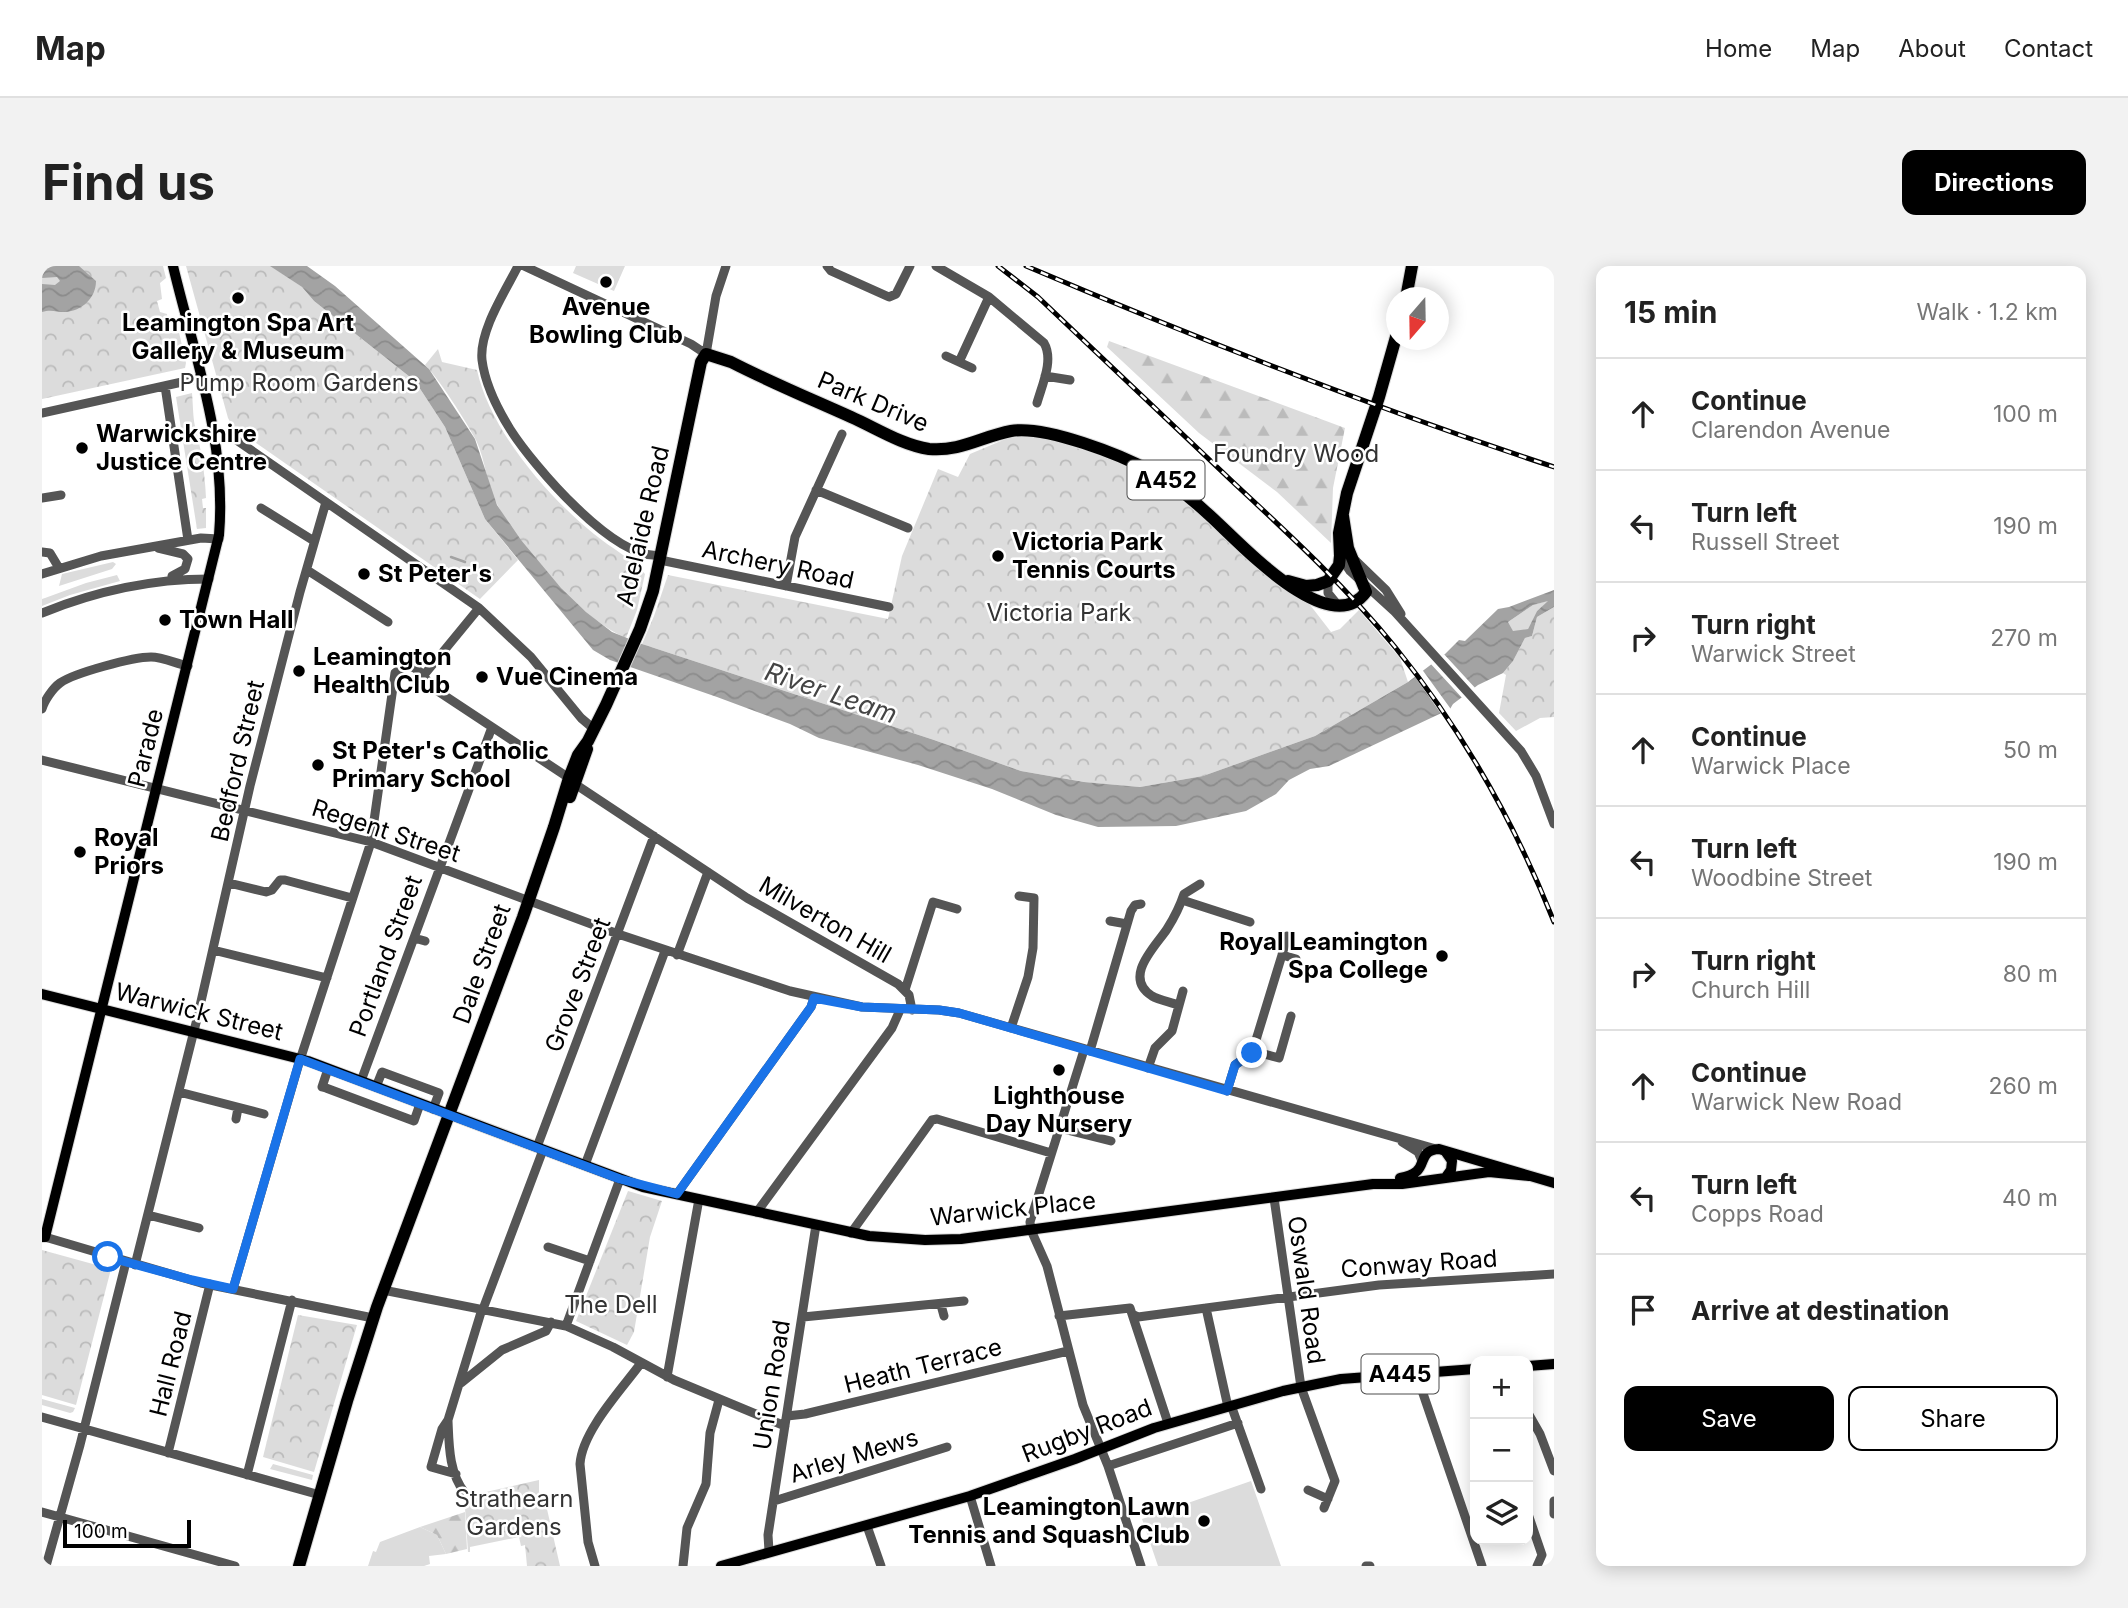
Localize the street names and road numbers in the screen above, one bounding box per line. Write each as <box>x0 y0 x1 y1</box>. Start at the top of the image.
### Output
street label: Park Drive <box>813 365 933 438</box>
street label: Adelaide Road <box>610 443 675 609</box>
road number: A452 <box>1128 461 1204 500</box>
street label: Archery Road <box>699 534 857 595</box>
street label: Bedford Street <box>205 677 270 844</box>
street label: Parade <box>122 706 169 790</box>
street label: Regent Street <box>308 793 464 868</box>
street label: Milverton Hill <box>754 870 897 969</box>
street label: Portland Street <box>343 871 428 1040</box>
street label: Dale Street <box>447 900 517 1028</box>
street label: Grove Street <box>539 913 617 1056</box>
street label: Warwick Street <box>112 977 286 1046</box>
street label: Warwick Place <box>929 1185 1097 1232</box>
street label: Oswald Road <box>1282 1214 1331 1366</box>
street label: Conway Road <box>1340 1244 1498 1283</box>
street label: Hall Road <box>143 1308 198 1420</box>
street label: Union Road <box>747 1318 796 1452</box>
street label: Heath Terrace <box>841 1332 1005 1399</box>
road number: A445 <box>1362 1354 1438 1394</box>
street label: Rugby Road <box>1018 1392 1156 1469</box>
street label: Arley Mews <box>786 1422 922 1489</box>

